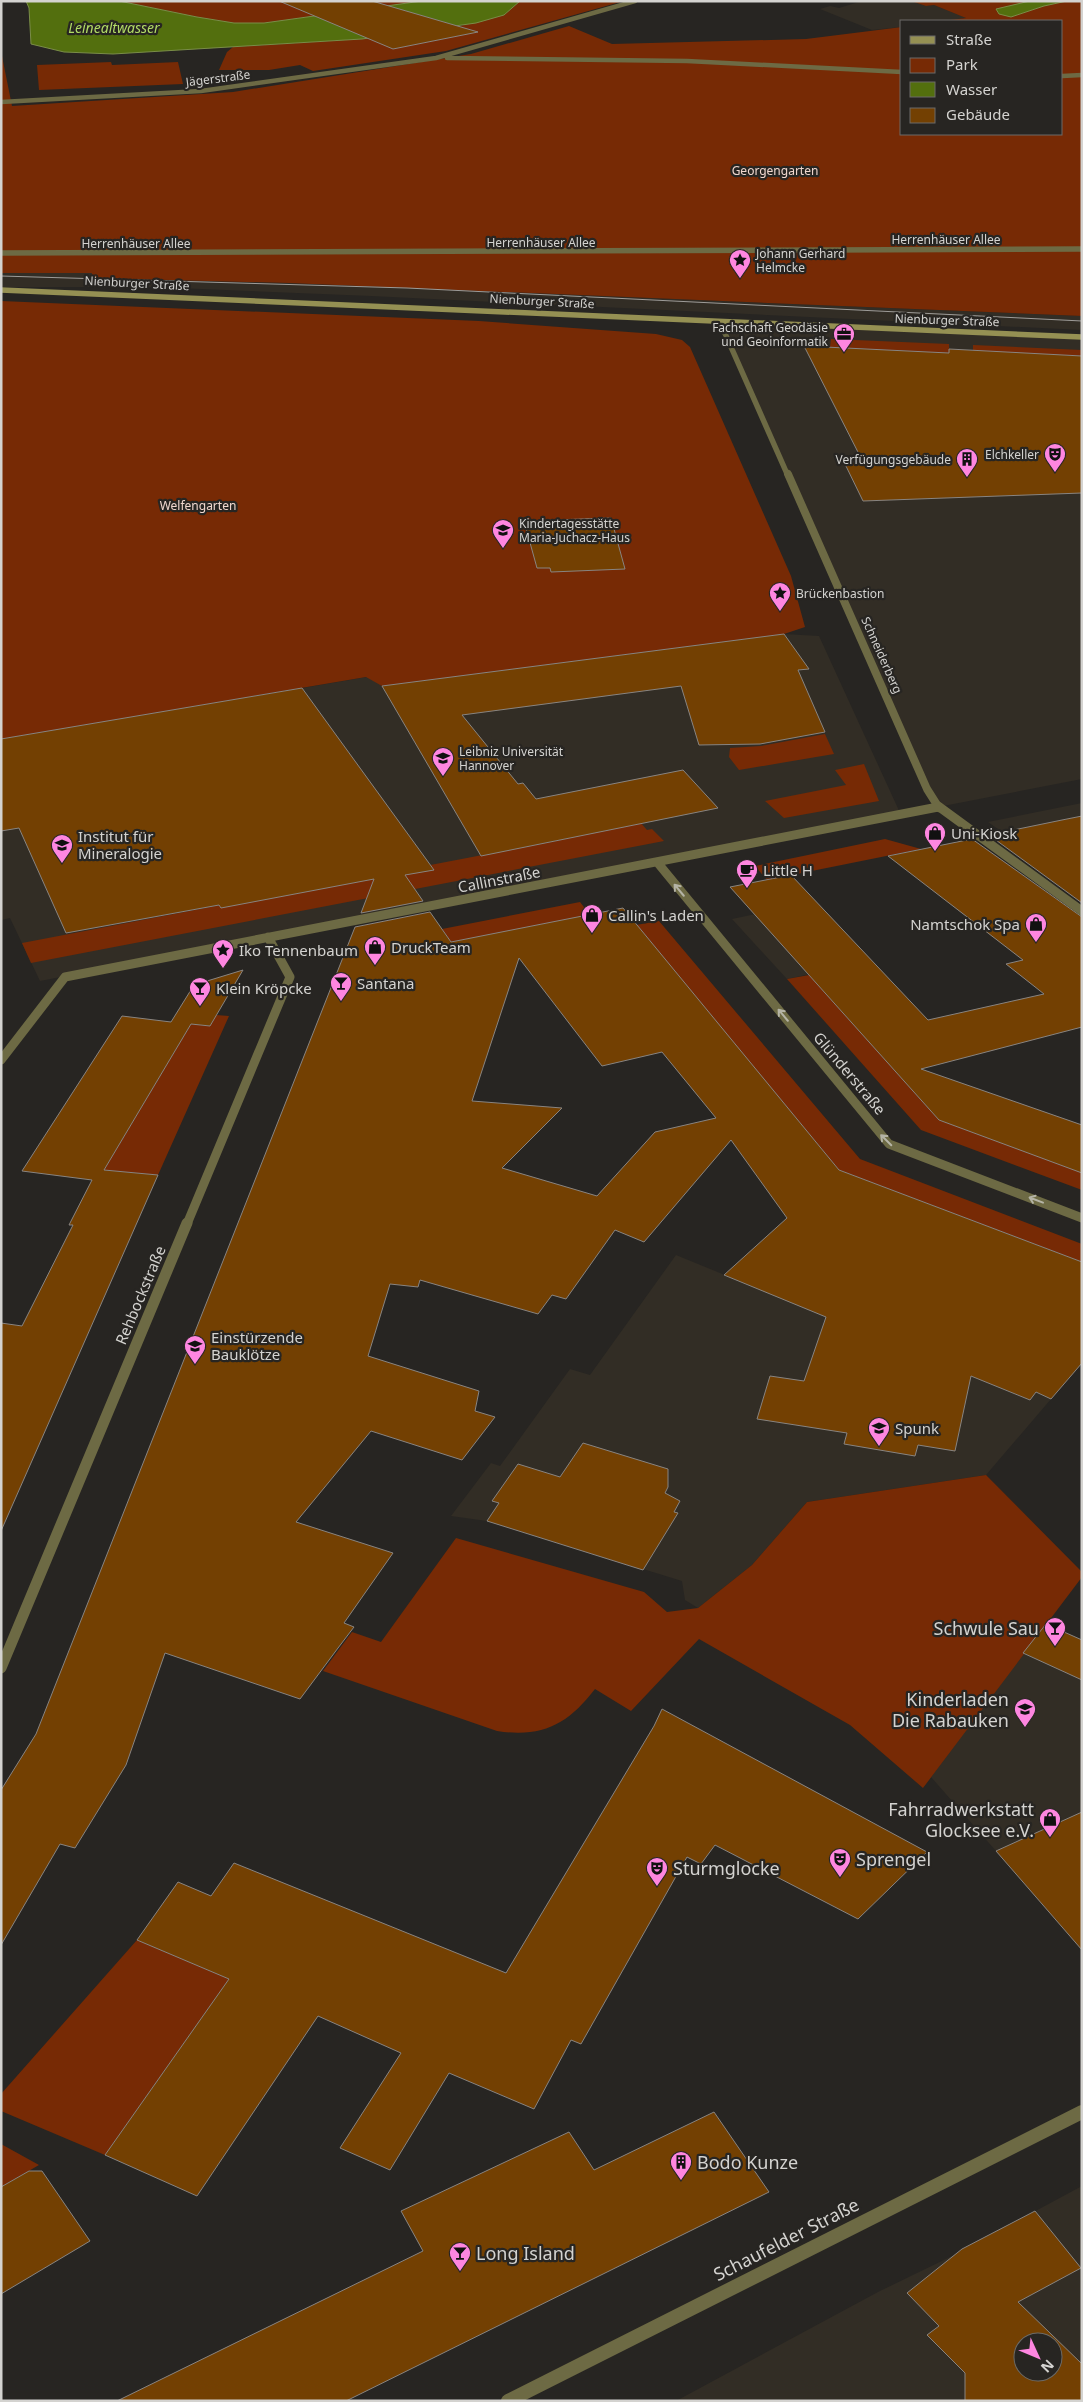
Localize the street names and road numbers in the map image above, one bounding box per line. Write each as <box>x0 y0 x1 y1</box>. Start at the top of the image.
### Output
street label: Jägerstraße <box>184 66 252 91</box>
street label: Herrenhäuser Allee <box>891 231 1001 248</box>
street label: Herrenhäuser Allee <box>486 234 596 251</box>
street label: Herrenhäuser Allee <box>81 235 191 252</box>
street label: Nienburger Straße <box>84 272 190 294</box>
street label: Nienburger Straße <box>489 290 595 312</box>
street label: Nienburger Straße <box>894 310 1000 330</box>
street label: Schneiderberg <box>857 614 907 696</box>
street label: Callinstraße <box>456 861 542 897</box>
street label: Glünderstraße <box>810 1027 890 1119</box>
street label: Rehbockstraße <box>110 1243 170 1347</box>
street label: Schaufelder Straße <box>709 2192 863 2286</box>

